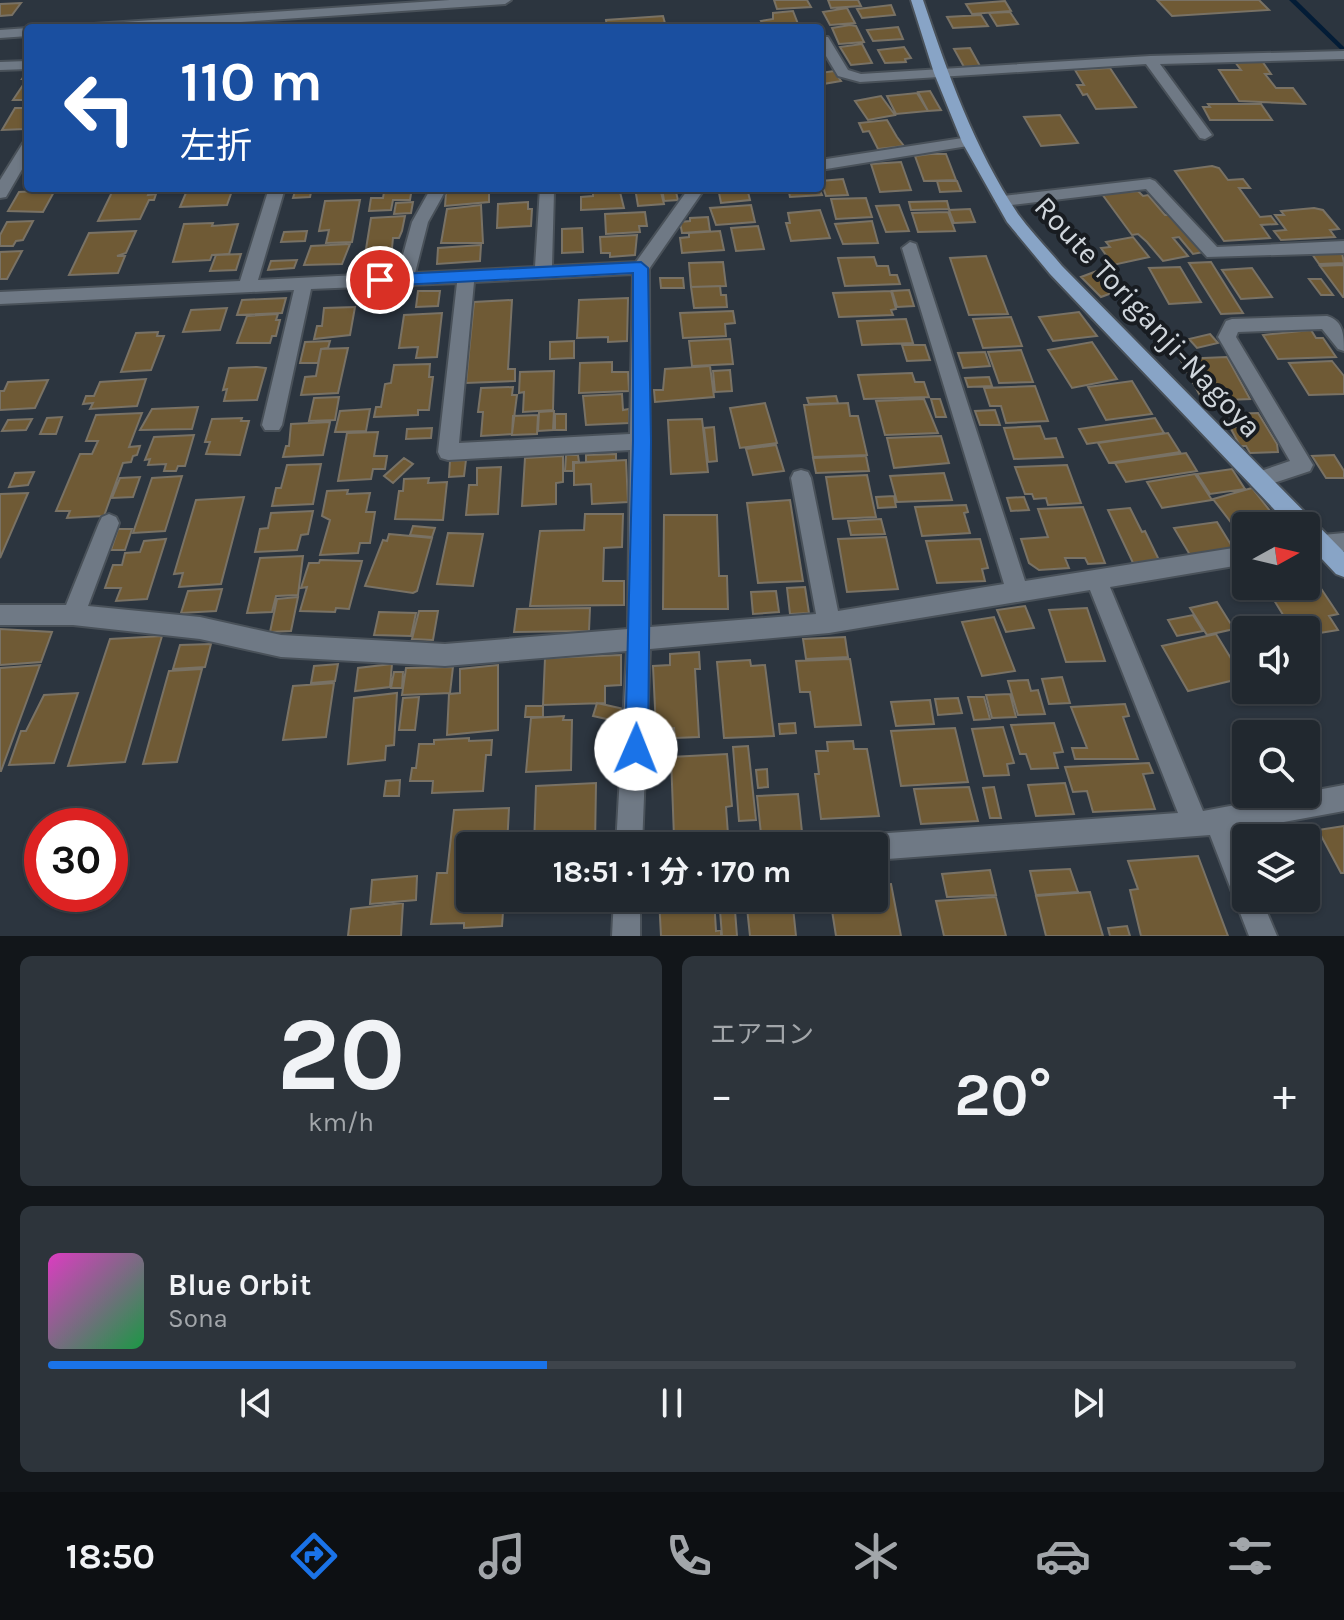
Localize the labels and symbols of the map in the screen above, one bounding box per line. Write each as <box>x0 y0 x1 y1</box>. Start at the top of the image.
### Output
street label: Route Toriganji-Nagoya <box>1027 189 1269 445</box>
pin <box>346 246 414 314</box>
north arrow <box>1232 512 1320 600</box>
position arrow <box>594 707 678 791</box>
speed limit sign: 30 <box>24 808 128 912</box>

